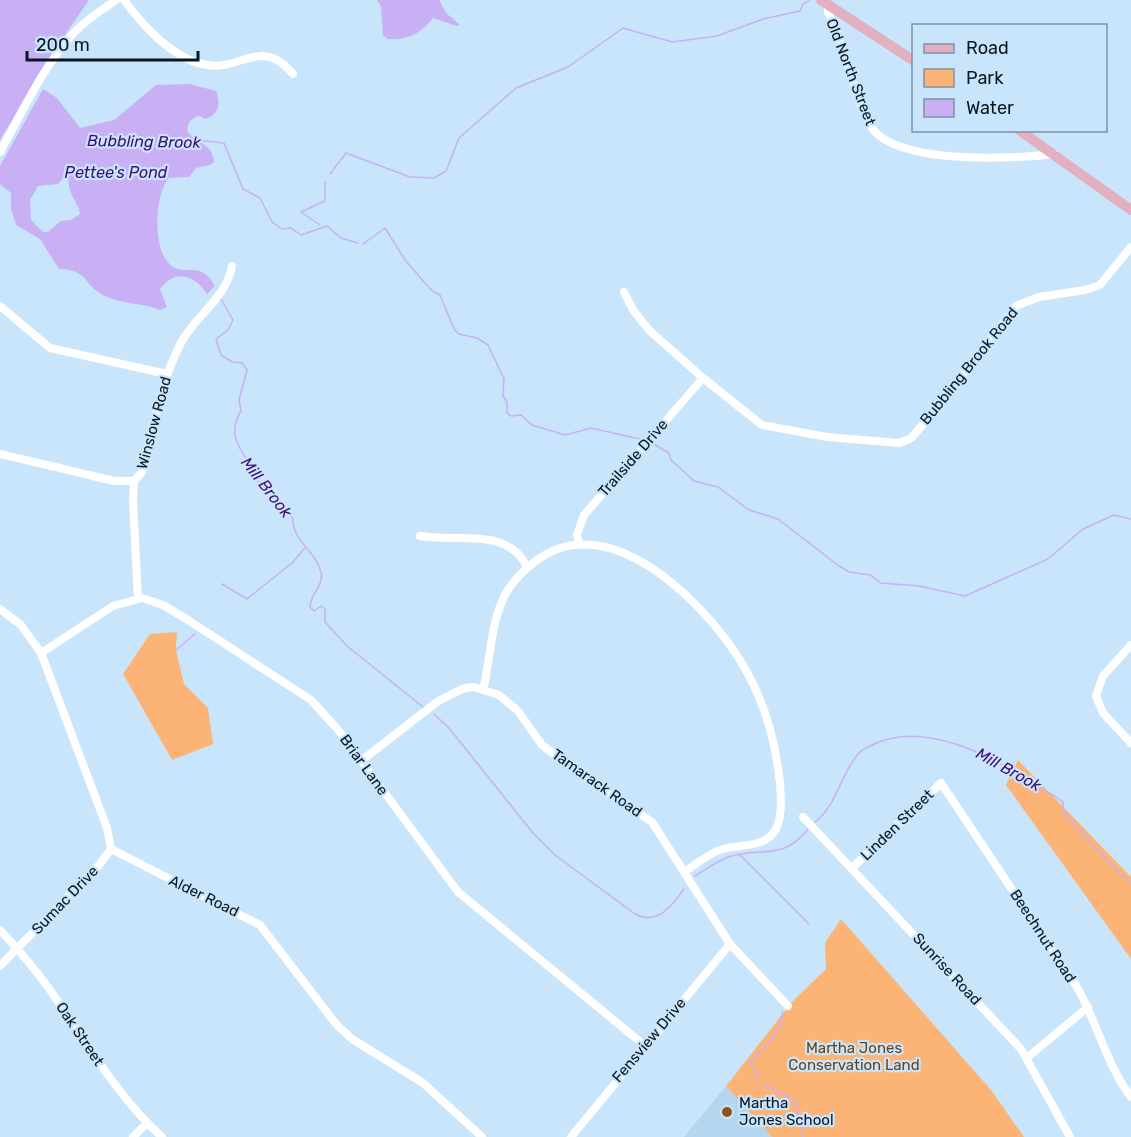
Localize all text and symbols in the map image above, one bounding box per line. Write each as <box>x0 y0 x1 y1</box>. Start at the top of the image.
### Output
street label: Old North Street <box>822 16 880 128</box>
scale bar <box>27 24 198 62</box>
legend <box>912 24 1107 132</box>
text: 200 m <box>36 34 90 56</box>
text: Road <box>966 37 1009 59</box>
text: Park <box>966 67 1004 89</box>
text: Water <box>966 97 1014 119</box>
water label: Bubbling Brook <box>87 131 202 152</box>
water label: Pettee's Pond <box>65 163 168 182</box>
street label: Bubbling Brook Road <box>916 304 1022 428</box>
street label: Winslow Road <box>133 375 175 471</box>
street label: Trailside Drive <box>594 415 672 501</box>
water label: Mill Brook <box>237 453 297 522</box>
street label: Briar Lane <box>336 731 392 799</box>
water label: Mill Brook <box>973 744 1045 795</box>
street label: Tamarack Road <box>548 745 646 821</box>
street label: Linden Street <box>857 786 937 864</box>
street label: Sumac Drive <box>28 862 102 938</box>
street label: Alder Road <box>166 871 242 921</box>
street label: Beechnut Road <box>1006 886 1080 986</box>
street label: Sunrise Road <box>909 929 985 1009</box>
street label: Fensview Drive <box>608 994 690 1086</box>
street label: Oak Street <box>52 999 108 1069</box>
park label: Martha Jones Conservation Land <box>788 1039 920 1074</box>
place label: Martha Jones School <box>739 1094 834 1129</box>
marker: Martha Jones School <box>720 1105 734 1119</box>

